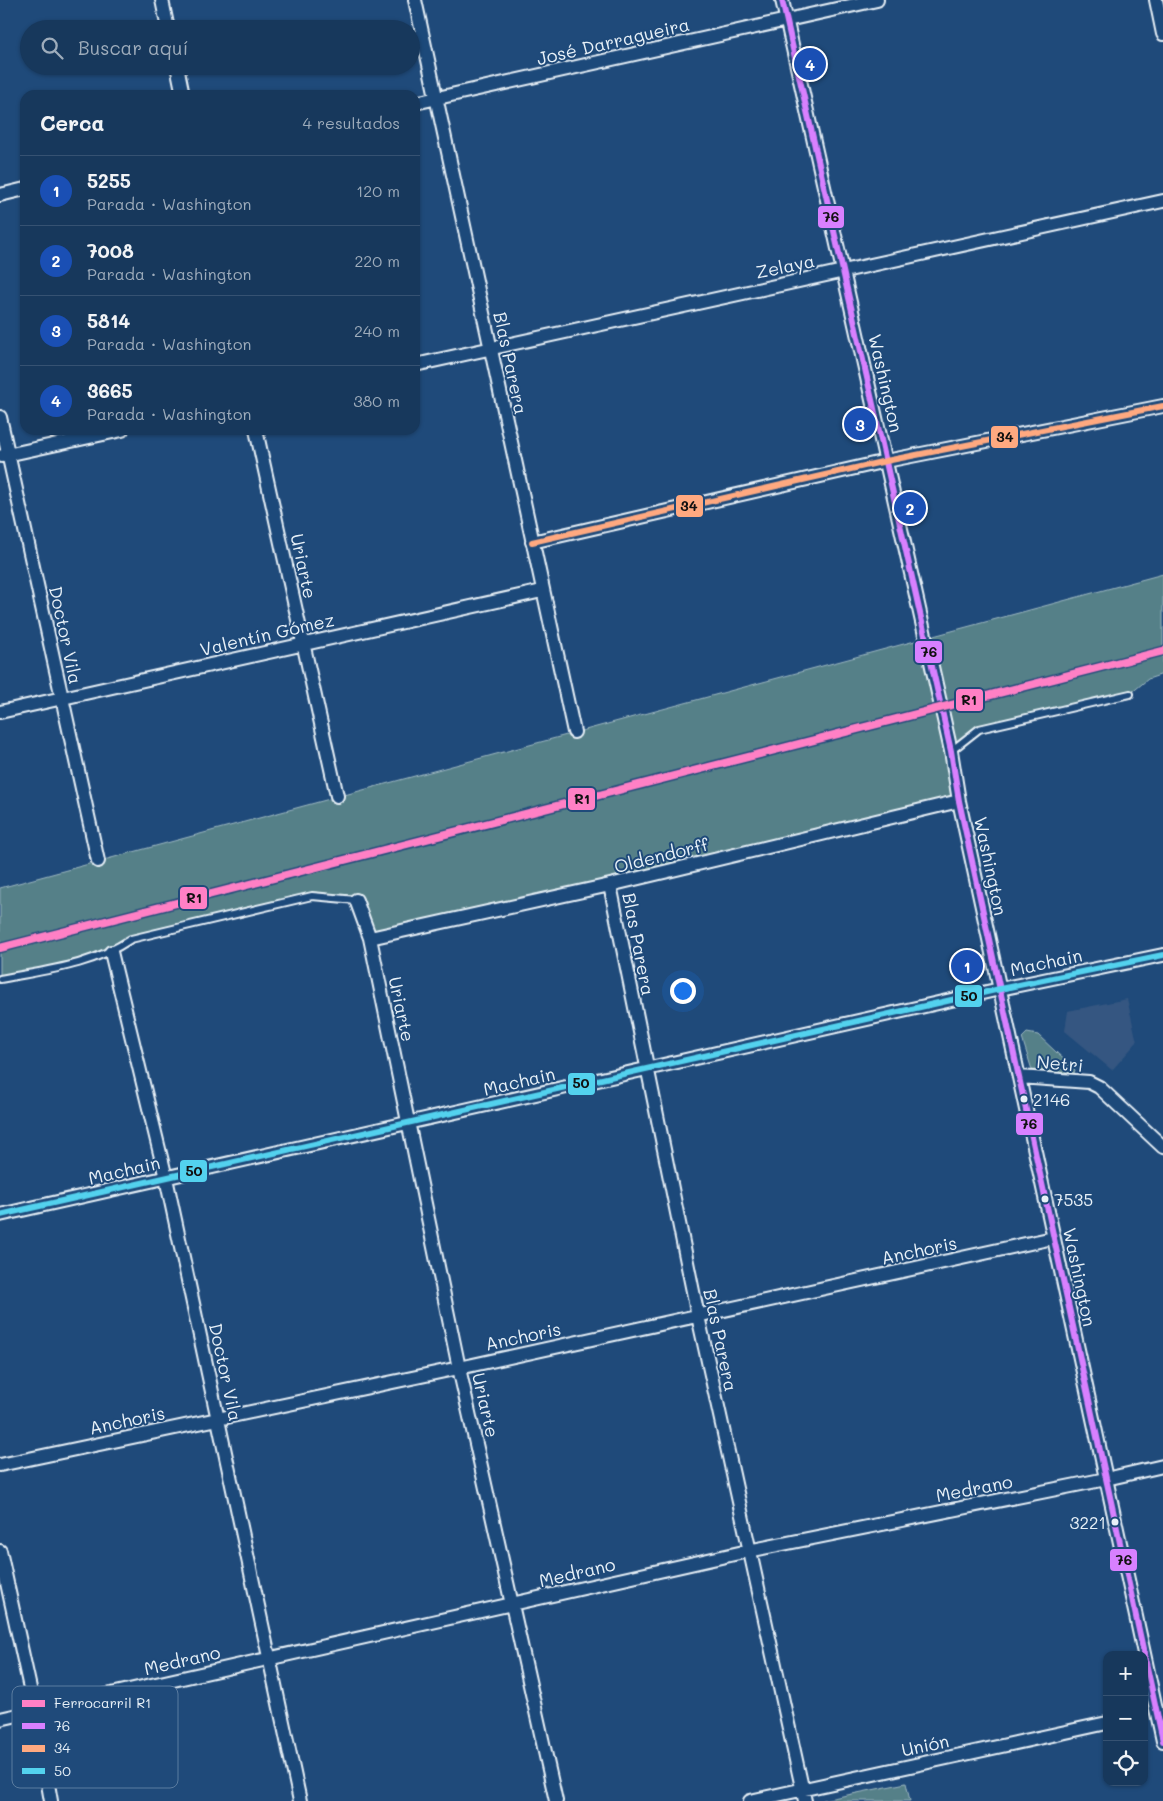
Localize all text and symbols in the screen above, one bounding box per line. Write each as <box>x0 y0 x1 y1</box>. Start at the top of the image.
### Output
street label: José Darragueira <box>534 12 692 70</box>
search box <box>20 20 420 75</box>
icon: search <box>38 34 66 62</box>
text: Buscar aquí <box>78 35 188 60</box>
pin: 4 <box>794 45 826 83</box>
text: Cerca <box>40 109 105 136</box>
text: 4 resultados <box>303 112 400 133</box>
text: 5255 <box>87 168 131 193</box>
text: 1 <box>52 180 60 201</box>
text: 120 m <box>356 180 400 201</box>
text: Parada · Washington <box>87 193 251 214</box>
line badge: 76 <box>817 205 845 229</box>
text: 76 <box>823 207 839 226</box>
text: 7008 <box>87 238 134 263</box>
street label: Zelaya <box>753 248 817 284</box>
text: 2 <box>52 250 60 271</box>
text: 220 m <box>354 250 400 271</box>
text: Parada · Washington <box>87 263 251 284</box>
text: 5814 <box>87 308 130 333</box>
street label: Blas Parera <box>488 310 534 416</box>
text: 3 <box>51 320 61 341</box>
text: 240 m <box>354 320 400 341</box>
street label: Washington <box>863 331 909 435</box>
text: Parada · Washington <box>87 333 251 354</box>
text: 3665 <box>87 378 133 403</box>
text: 4 <box>51 390 61 411</box>
text: 380 m <box>353 390 400 411</box>
text: Parada · Washington <box>87 403 251 424</box>
pin: 3 <box>844 405 876 443</box>
line badge: 34 <box>990 425 1019 449</box>
text: 34 <box>996 427 1014 446</box>
pin: 2 <box>894 489 926 527</box>
line badge: 34 <box>675 494 704 518</box>
text: 34 <box>680 496 698 515</box>
street label: Uriarte <box>285 531 323 601</box>
street label: Doctor Vila <box>44 584 88 686</box>
street label: Valentín Gómez <box>197 607 337 661</box>
line badge: 76 <box>914 640 943 664</box>
text: 76 <box>921 642 937 661</box>
line badge: R1 <box>955 688 984 712</box>
text: R1 <box>961 690 977 709</box>
line badge: R1 <box>567 787 596 811</box>
text: R1 <box>574 789 590 808</box>
street label: Washington <box>969 814 1013 918</box>
street label: Oldendorff <box>611 831 712 878</box>
line badge: R1 <box>179 886 208 910</box>
text: R1 <box>186 888 202 907</box>
street label: Blas Parera <box>617 891 661 997</box>
street label: Machain <box>1008 943 1084 981</box>
pin: 1 <box>951 947 983 985</box>
street label: Uriarte <box>383 974 421 1044</box>
your location <box>670 978 696 1004</box>
line badge: 50 <box>954 984 983 1008</box>
text: 50 <box>960 986 978 1005</box>
street label: Netri <box>1036 1049 1084 1077</box>
street label: Machain <box>481 1061 557 1101</box>
line badge: 50 <box>567 1072 596 1096</box>
text: 50 <box>572 1073 590 1092</box>
place label: 2146 <box>1033 1088 1070 1110</box>
marker: 2146 <box>1019 1094 1029 1104</box>
line badge: 76 <box>1015 1112 1044 1136</box>
text: 76 <box>1021 1114 1037 1133</box>
street label: Machain <box>86 1150 162 1190</box>
line badge: 50 <box>179 1159 208 1183</box>
text: 50 <box>185 1161 203 1180</box>
place label: 7535 <box>1054 1188 1093 1210</box>
marker: 7535 <box>1040 1194 1050 1204</box>
street label: Washington <box>1058 1225 1102 1329</box>
street label: Anchoris <box>879 1230 959 1270</box>
street label: Blas Parera <box>698 1287 744 1393</box>
street label: Anchoris <box>483 1316 563 1356</box>
street label: Doctor Vila <box>204 1321 248 1423</box>
street label: Uriarte <box>467 1370 505 1440</box>
street label: Anchoris <box>87 1400 167 1440</box>
street label: Medrano <box>934 1469 1015 1507</box>
place label: 3221 <box>1070 1511 1106 1533</box>
marker: 3221 <box>1110 1517 1120 1527</box>
line badge: 76 <box>1109 1548 1138 1572</box>
text: 76 <box>1116 1550 1132 1569</box>
street label: Medrano <box>536 1551 618 1592</box>
street label: Medrano <box>141 1639 223 1680</box>
map controls <box>1103 1651 1148 1786</box>
button: + <box>1103 1651 1148 1696</box>
legend <box>12 1686 178 1788</box>
text: Ferrocarril R1 <box>54 1693 151 1712</box>
button: − <box>1103 1696 1148 1741</box>
text: 76 <box>54 1716 70 1735</box>
street label: Unión <box>899 1728 951 1762</box>
text: 34 <box>54 1738 71 1757</box>
button: locate <box>1103 1741 1148 1786</box>
text: 50 <box>54 1761 71 1780</box>

